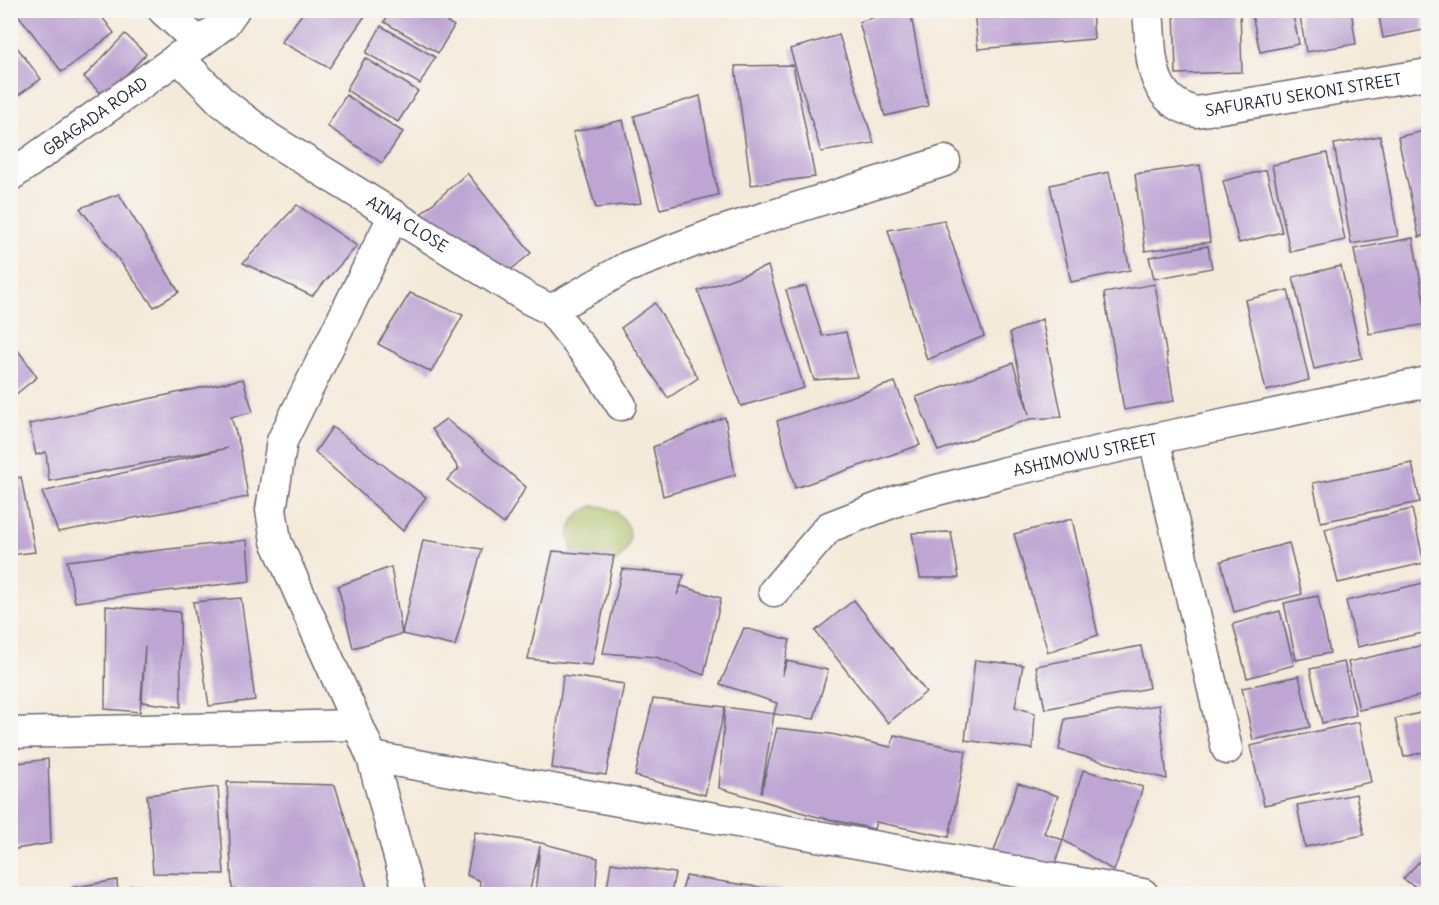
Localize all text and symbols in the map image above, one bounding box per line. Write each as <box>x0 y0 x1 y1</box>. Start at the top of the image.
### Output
street label: SAFURATU SEKONI STREET <box>1204 68 1403 120</box>
street label: GBAGADA ROAD <box>39 72 151 160</box>
street label: AINA CLOSE <box>363 191 452 256</box>
street label: ASHIMOWU STREET <box>1011 429 1159 480</box>

